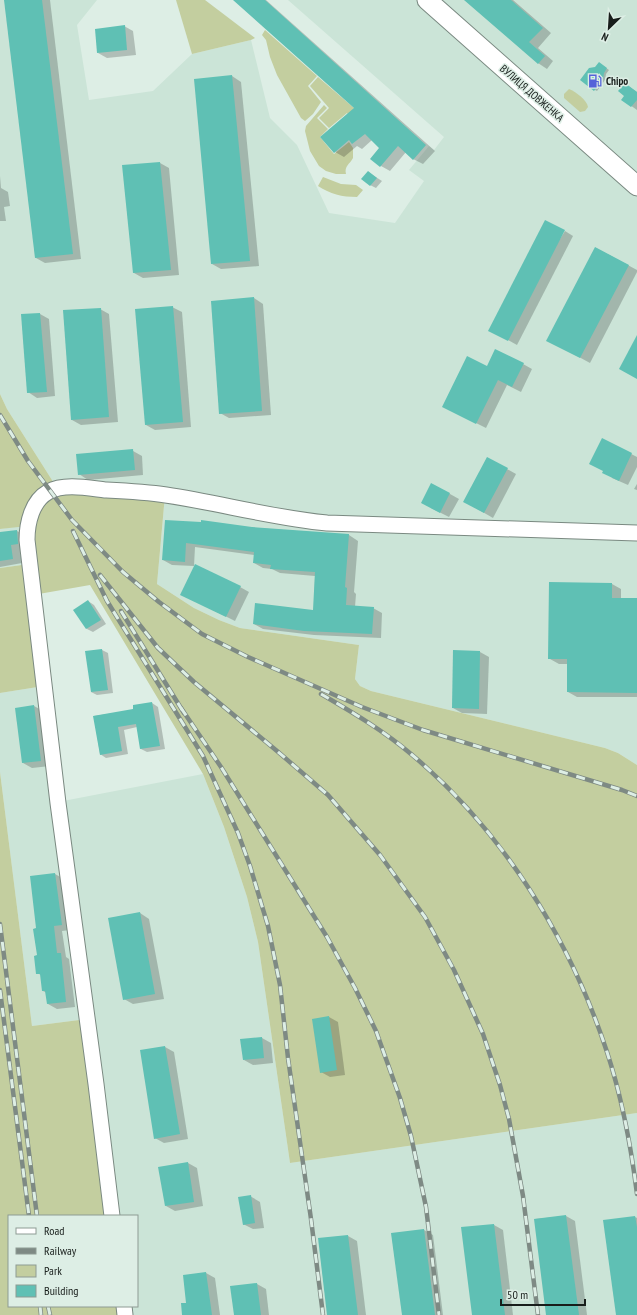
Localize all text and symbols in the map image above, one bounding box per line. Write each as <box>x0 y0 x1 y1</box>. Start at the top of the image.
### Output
north arrow <box>589 8 629 48</box>
text: N <box>599 29 610 45</box>
street label: ВУЛИЦЯ ДОВЖЕНКА <box>497 61 567 125</box>
fuel station icon: Chipo <box>587 73 603 89</box>
place label: Chipo <box>606 74 628 88</box>
legend <box>8 1215 138 1307</box>
text: Road <box>44 1223 64 1238</box>
text: Railway <box>44 1243 77 1258</box>
text: Park <box>44 1263 62 1278</box>
scale bar <box>501 1281 585 1307</box>
text: Building <box>44 1283 79 1298</box>
text: 50 m <box>507 1287 528 1302</box>

